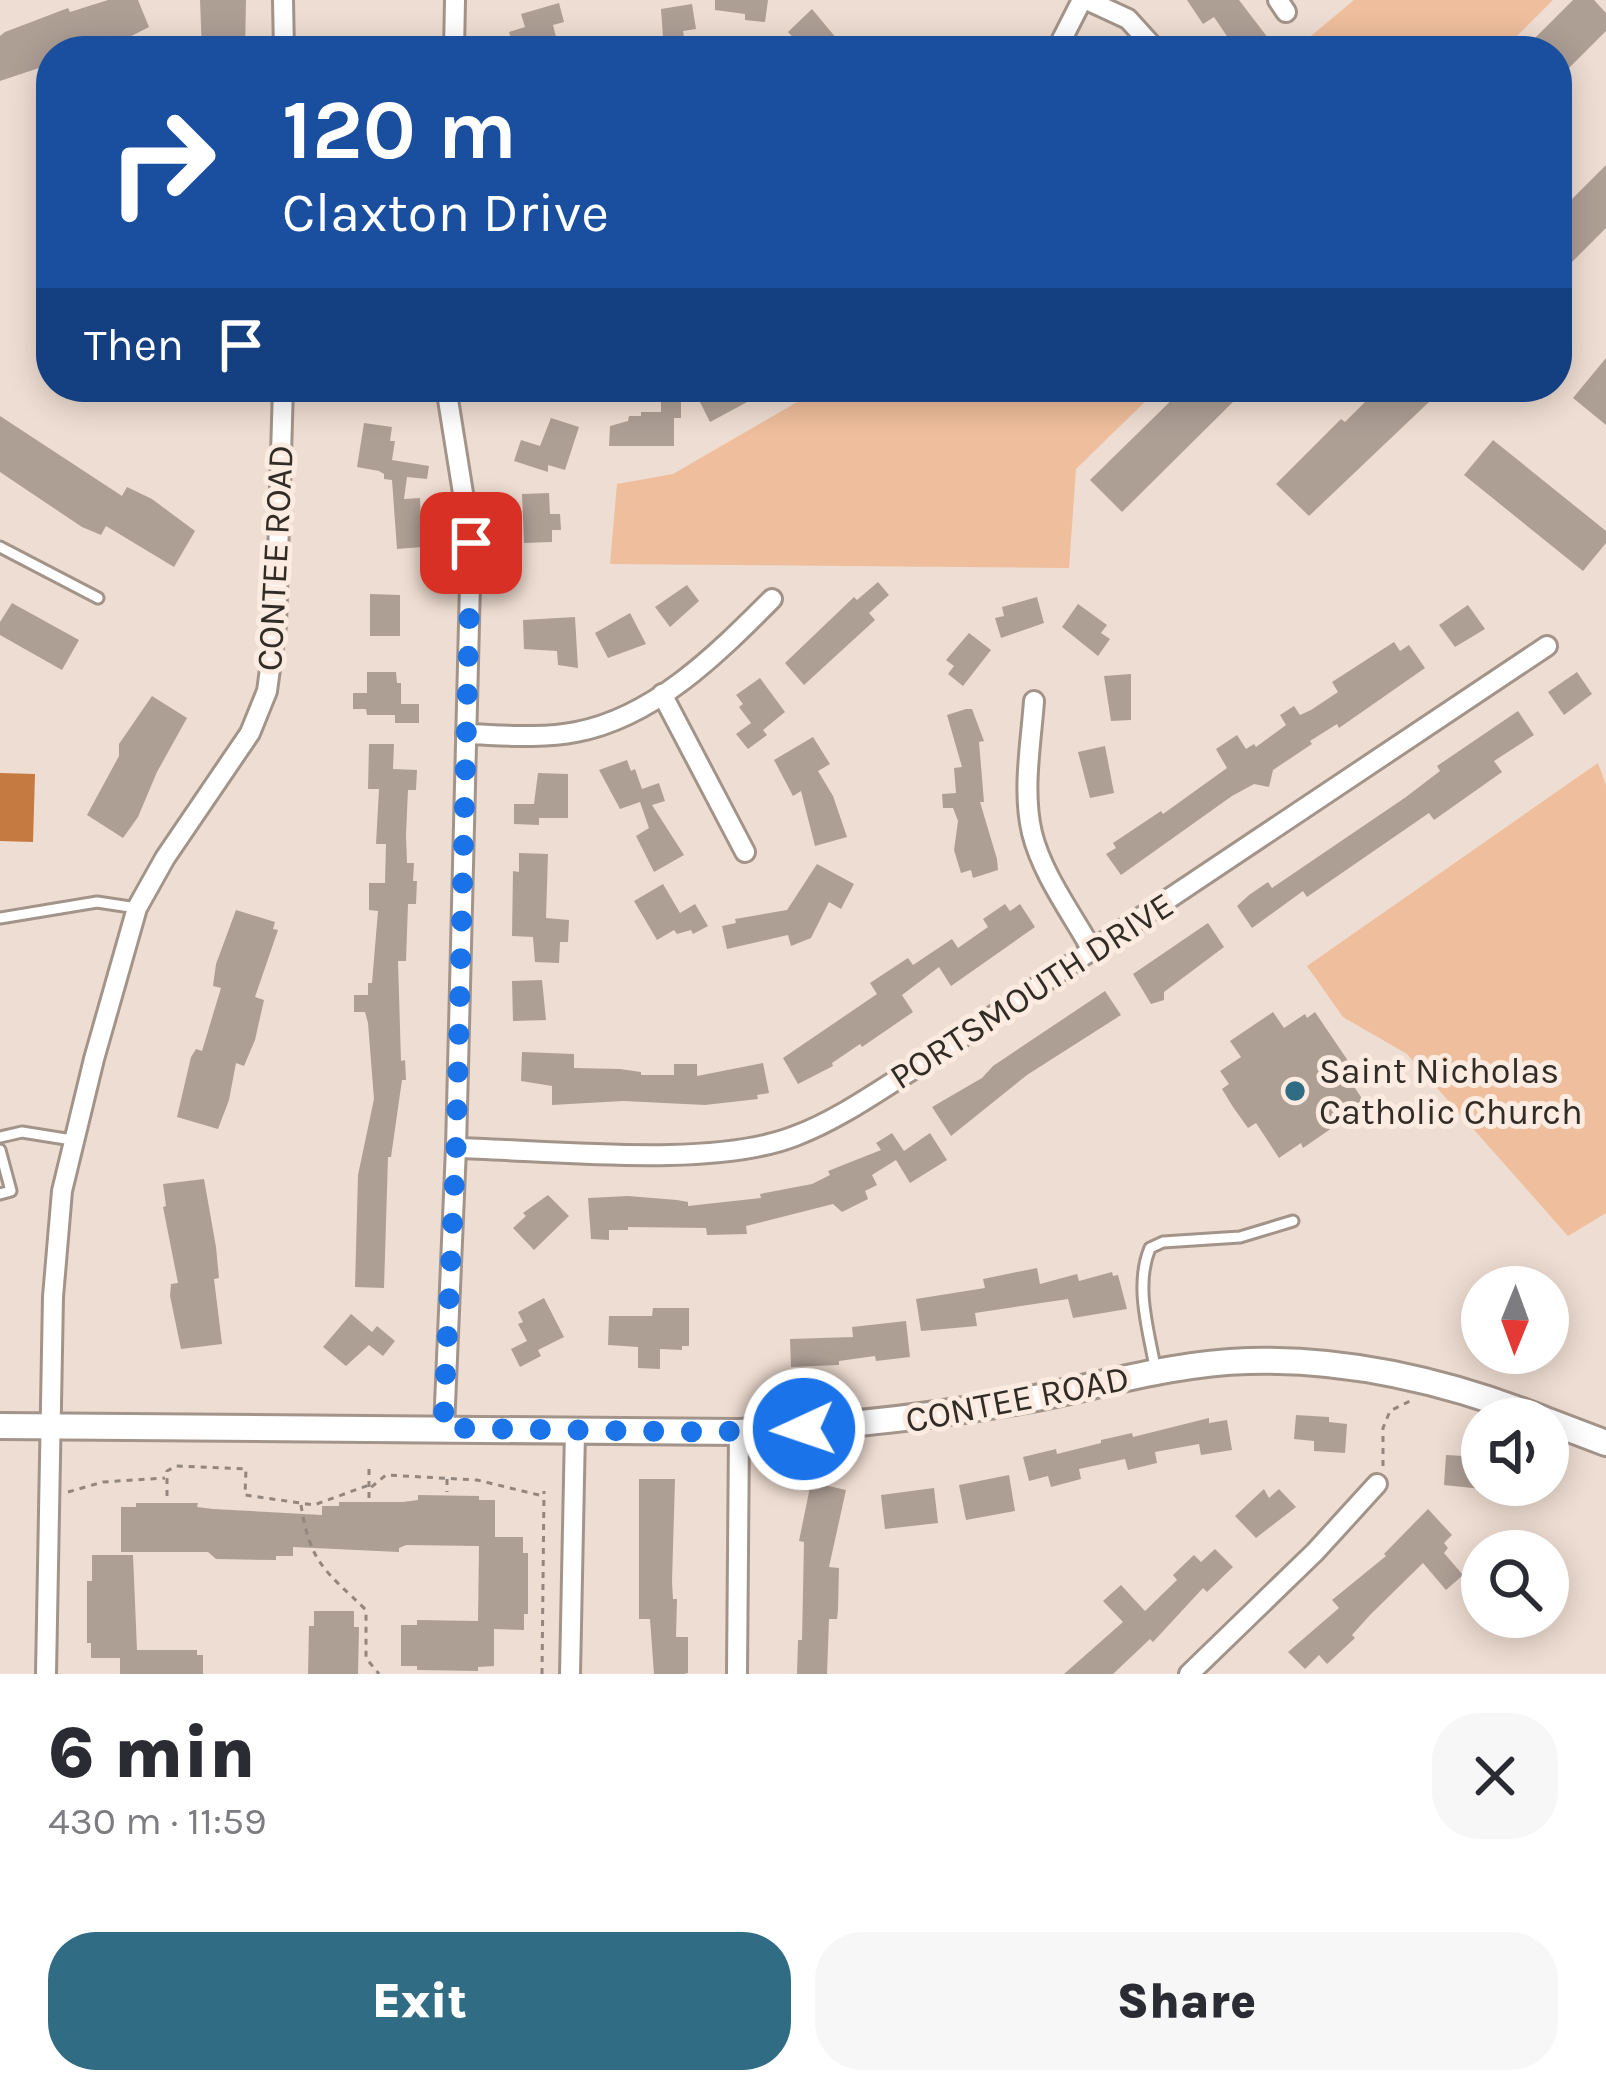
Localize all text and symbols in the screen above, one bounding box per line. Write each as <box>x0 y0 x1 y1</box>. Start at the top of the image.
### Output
text: 120 m <box>282 81 517 179</box>
icon: right <box>84 84 240 240</box>
text: Claxton Drive <box>282 181 609 245</box>
icon: arrive <box>208 312 274 378</box>
text: Then <box>84 319 184 371</box>
street label: CONTEE ROAD <box>248 444 302 672</box>
pin <box>420 492 522 594</box>
icon: arrive <box>438 510 504 576</box>
street label: PORTSMOUTH DRIVE <box>882 884 1181 1098</box>
place label: Saint Nicholas Catholic Church <box>1319 1050 1583 1133</box>
marker: Saint Nicholas Catholic Church <box>1282 1078 1308 1104</box>
north arrow <box>1461 1266 1569 1374</box>
map controls <box>1461 1266 1569 1638</box>
street label: CONTEE ROAD <box>902 1357 1132 1441</box>
position arrow <box>741 1366 867 1492</box>
button: sound <box>1461 1398 1569 1506</box>
button: search <box>1461 1530 1569 1638</box>
text: 6 min <box>48 1711 255 1795</box>
button: close <box>1432 1713 1558 1839</box>
text: 430 m · 11:59 <box>48 1798 267 1844</box>
button: Exit <box>48 1932 791 2070</box>
button: Share <box>815 1932 1558 2070</box>

